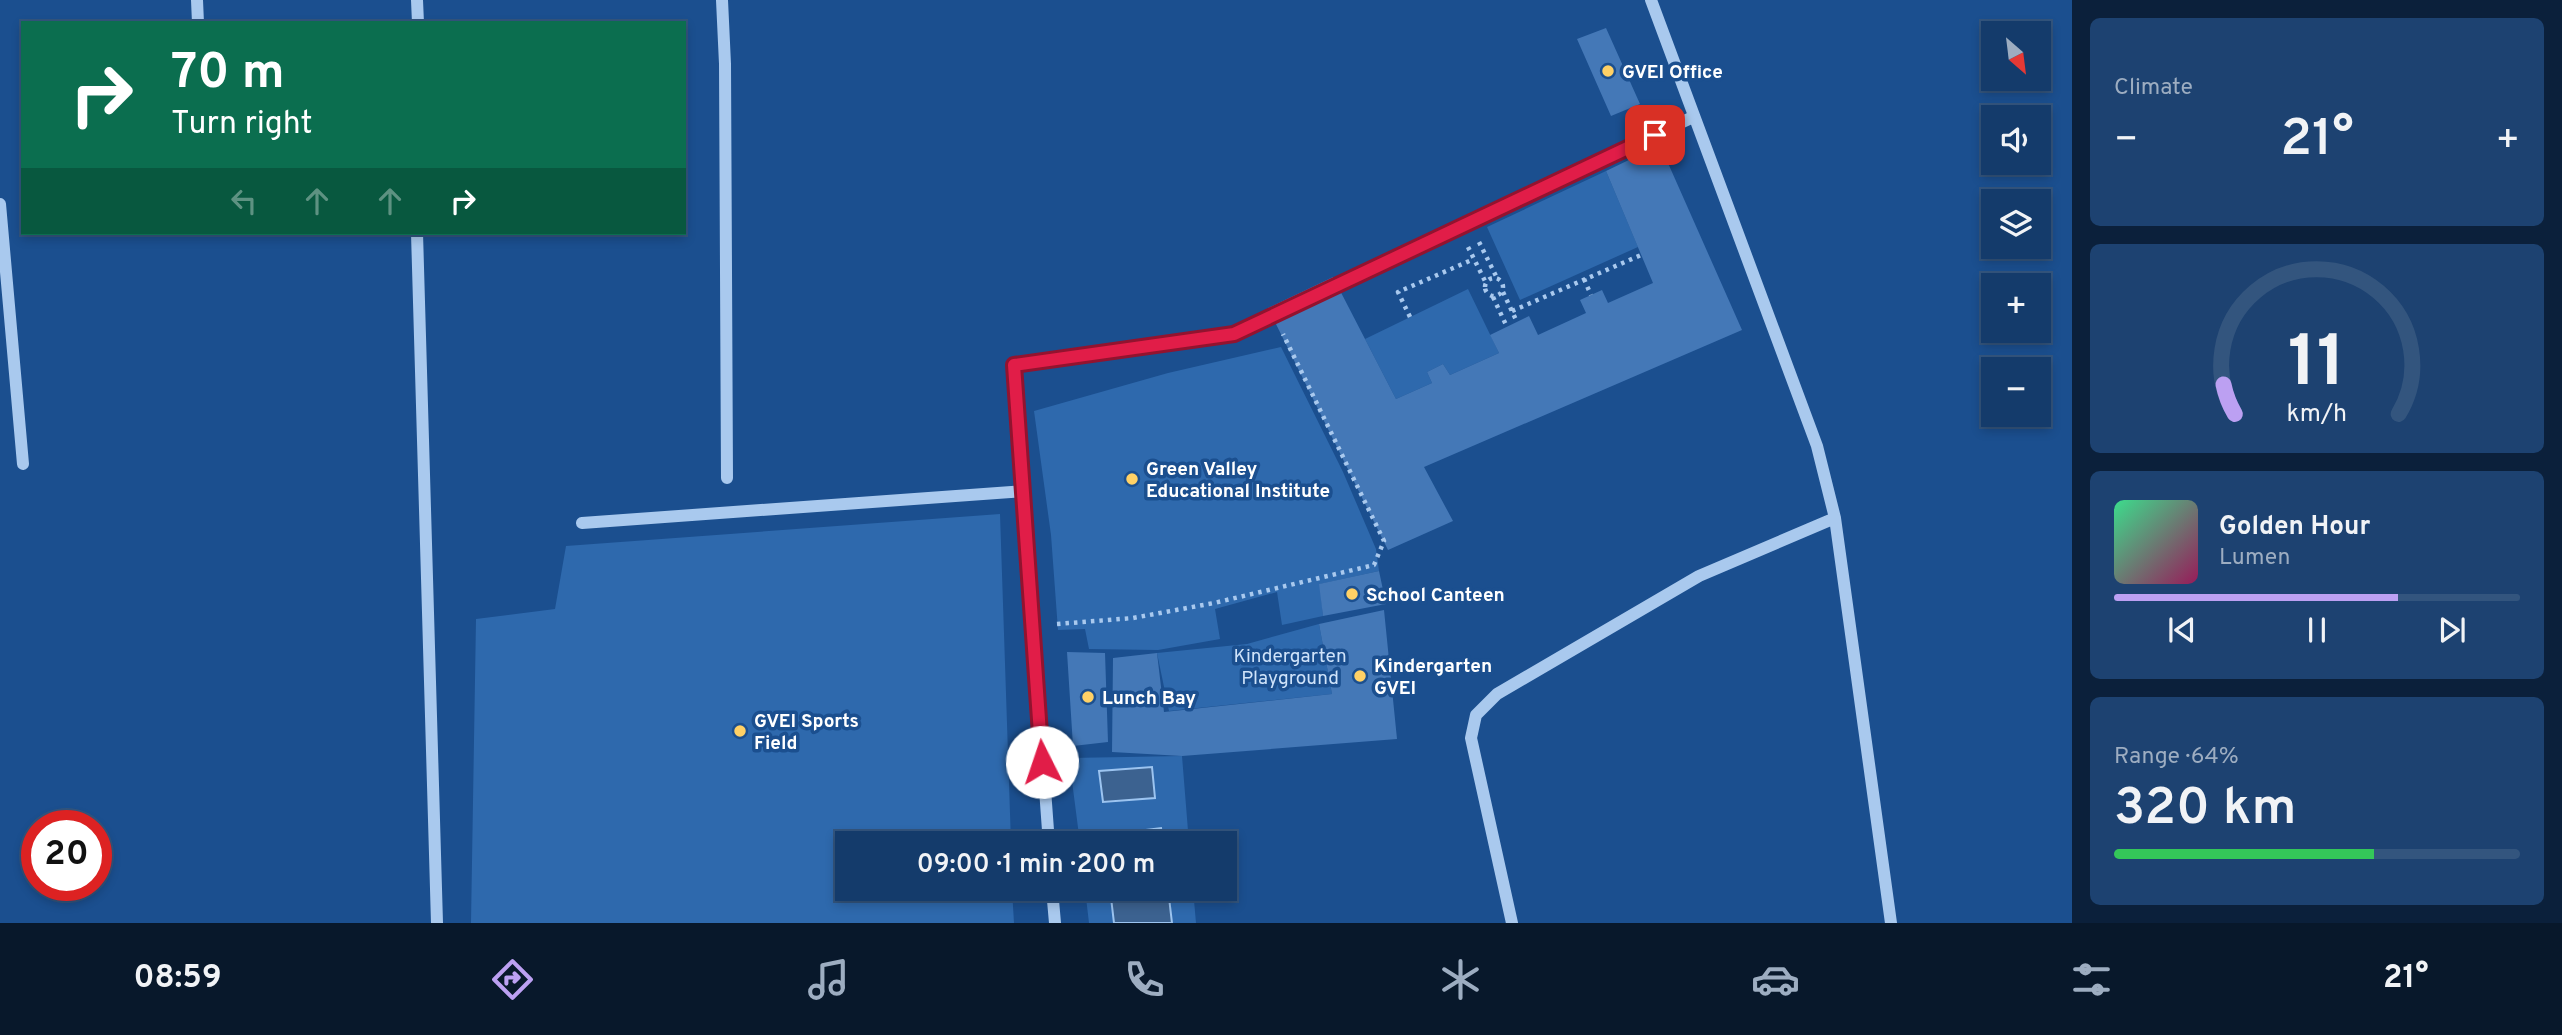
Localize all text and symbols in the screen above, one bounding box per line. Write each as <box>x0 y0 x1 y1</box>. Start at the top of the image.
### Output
north arrow <box>1981 21 2051 91</box>
map controls <box>1981 21 2051 427</box>
text: 70 m <box>171 44 285 106</box>
icon: right <box>56 49 147 140</box>
place label: GVEI Office <box>1622 61 1723 85</box>
marker: GVEI Office <box>1600 63 1616 79</box>
text: Climate <box>2114 74 2193 103</box>
text: Turn right <box>171 105 313 145</box>
pin <box>1625 105 1685 165</box>
button: sound <box>1981 105 2051 175</box>
text: 21° <box>2280 108 2354 174</box>
icon: arrive <box>1636 116 1674 154</box>
text: − <box>2114 117 2139 166</box>
text: + <box>2495 117 2520 166</box>
icon: left <box>225 182 263 220</box>
icon: ahead <box>298 182 336 220</box>
icon: ahead <box>371 182 409 220</box>
icon: right <box>444 182 482 220</box>
button: layers <box>1981 189 2051 259</box>
button: + <box>1981 273 2051 343</box>
text: 11 <box>2288 321 2346 413</box>
button: − <box>1981 357 2051 427</box>
text: km/h <box>2287 399 2347 431</box>
place label: Green Valley Educational Institute <box>1146 458 1330 504</box>
marker: Green Valley Educational Institute <box>1124 471 1140 487</box>
text: Golden Hour <box>2219 511 2370 544</box>
text: Lumen <box>2219 544 2290 573</box>
place label: School Canteen <box>1366 584 1505 608</box>
marker: School Canteen <box>1344 586 1360 602</box>
icon: previous <box>2163 611 2201 649</box>
icon: pause <box>2298 611 2336 649</box>
icon: next <box>2433 611 2471 649</box>
park label: Kindergarten Playground <box>1233 645 1347 691</box>
place label: Kindergarten GVEI <box>1374 655 1492 701</box>
marker: Kindergarten GVEI <box>1352 668 1368 684</box>
place label: Lunch Bay <box>1102 687 1196 711</box>
marker: Lunch Bay <box>1080 689 1096 705</box>
place label: GVEI Sports Field <box>754 710 859 756</box>
marker: GVEI Sports Field <box>732 723 748 739</box>
position arrow <box>1005 725 1079 799</box>
text: Range · 64% <box>2114 743 2239 772</box>
text: 320 km <box>2114 777 2296 843</box>
speed limit sign: 20 <box>21 810 112 901</box>
text: 09:00 · 1 min · 200 m <box>917 849 1155 882</box>
icon: directions <box>488 955 537 1004</box>
icon: music <box>804 955 853 1004</box>
icon: phone <box>1120 955 1169 1004</box>
icon: climate <box>1436 955 1485 1004</box>
icon: car <box>1751 955 1800 1004</box>
icon: filters <box>2067 955 2116 1004</box>
text: 08:59 <box>133 959 222 999</box>
text: 21° <box>2383 959 2429 999</box>

